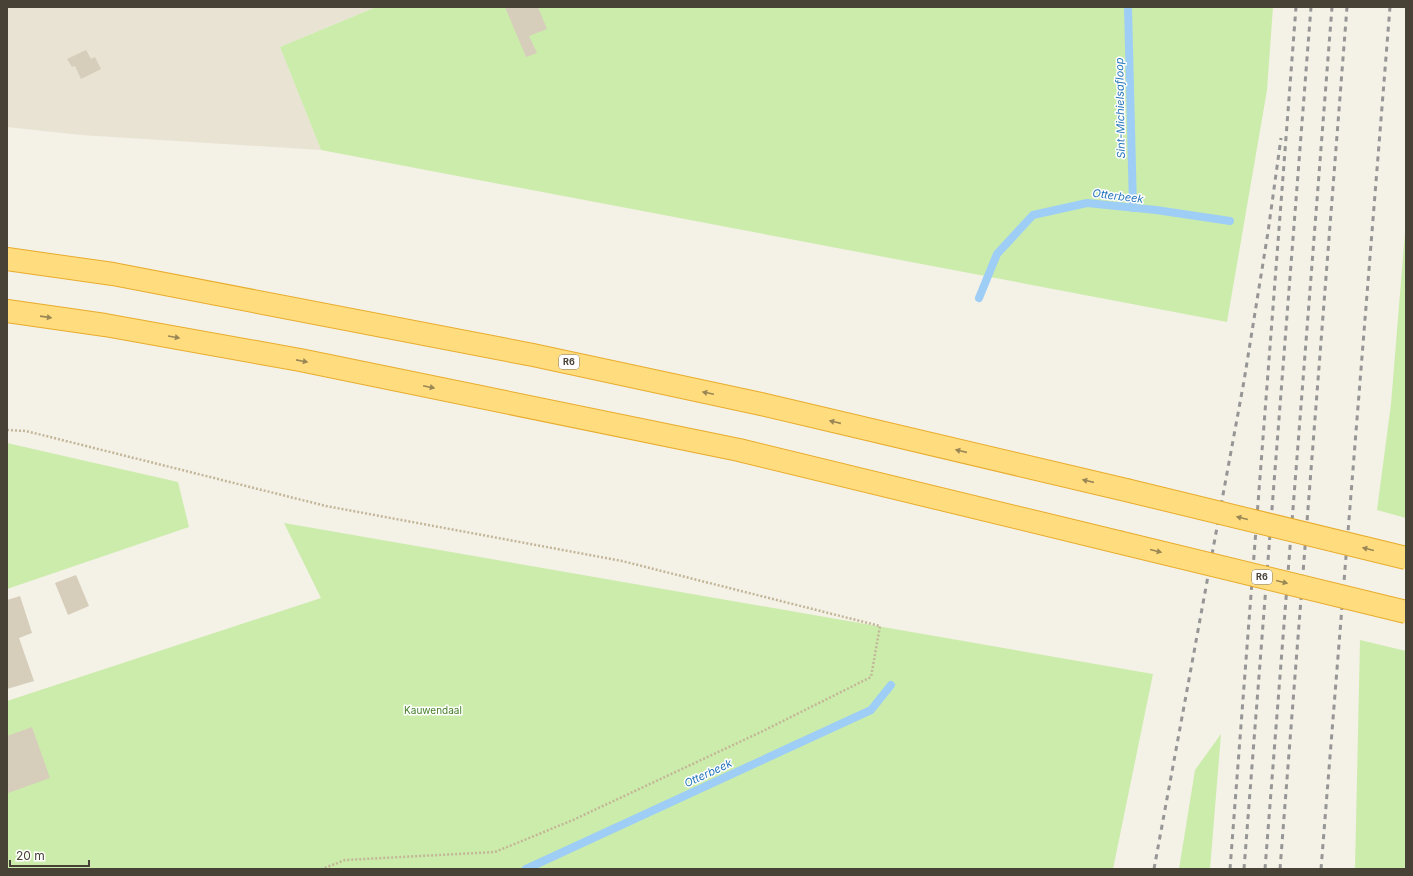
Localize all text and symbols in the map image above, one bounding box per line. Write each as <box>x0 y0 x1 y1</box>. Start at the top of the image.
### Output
water label: Sint-Michielsafloop <box>1112 57 1128 159</box>
water label: Otterbeek <box>1092 186 1145 206</box>
one-way arrow <box>40 314 52 320</box>
one-way arrow <box>168 335 180 341</box>
road number: R6 <box>559 355 579 369</box>
one-way arrow <box>296 358 308 364</box>
one-way arrow <box>423 384 435 390</box>
one-way arrow <box>702 389 714 395</box>
one-way arrow <box>828 418 841 424</box>
one-way arrow <box>955 448 967 454</box>
one-way arrow <box>1082 477 1094 483</box>
one-way arrow <box>1236 515 1248 521</box>
one-way arrow <box>1362 545 1374 551</box>
one-way arrow <box>1150 548 1162 554</box>
road number: R6 <box>1252 570 1272 584</box>
one-way arrow <box>1276 579 1289 585</box>
park label: Kauwendaal <box>404 704 462 716</box>
water label: Otterbeek <box>682 755 735 790</box>
scale bar <box>10 842 89 868</box>
text: 20 m <box>16 848 45 863</box>

